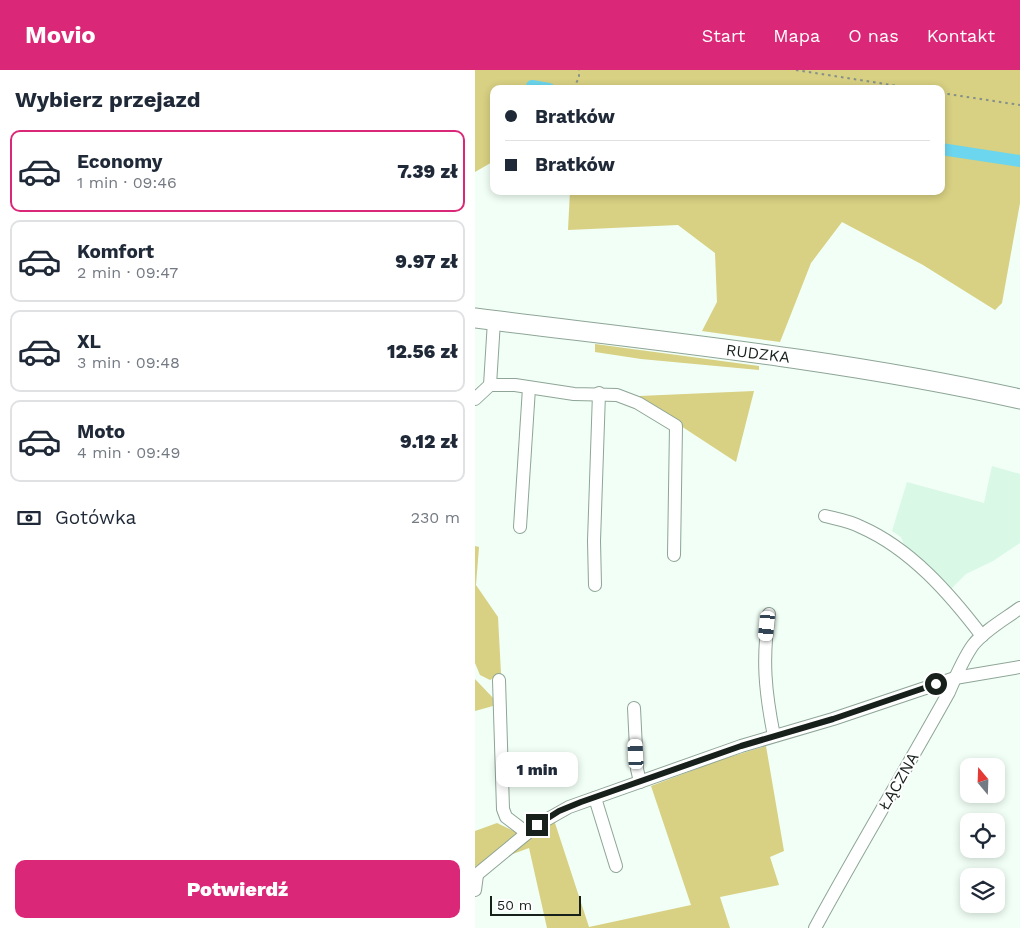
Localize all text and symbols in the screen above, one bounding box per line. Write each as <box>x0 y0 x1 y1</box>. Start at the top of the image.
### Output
text: Movio <box>25 21 96 49</box>
text: Start <box>702 25 745 46</box>
text: Mapa <box>773 25 820 46</box>
text: O nas <box>848 25 899 46</box>
text: Kontakt <box>927 25 995 46</box>
text: Wybierz przejazd <box>15 87 200 112</box>
text: Bratków <box>535 105 615 128</box>
icon: car <box>17 149 62 194</box>
text: Economy <box>77 150 162 173</box>
text: Bratków <box>535 153 615 176</box>
text: 7.39 zł <box>397 160 458 183</box>
text: 1 min · 09:46 <box>77 173 177 192</box>
icon: car <box>17 239 62 284</box>
text: Komfort <box>77 240 154 263</box>
text: 9.97 zł <box>395 250 458 273</box>
text: 2 min · 09:47 <box>77 263 178 282</box>
icon: car <box>17 329 62 374</box>
text: XL <box>77 330 101 353</box>
text: 12.56 zł <box>387 340 458 363</box>
street label: RUDZKA <box>725 340 792 367</box>
text: 3 min · 09:48 <box>77 353 180 372</box>
icon: car <box>17 419 62 464</box>
text: Moto <box>77 420 125 443</box>
text: 9.12 zł <box>400 430 458 453</box>
text: 4 min · 09:49 <box>77 443 180 462</box>
icon: cash <box>15 504 43 532</box>
text: Gotówka <box>55 506 136 529</box>
text: 230 m <box>411 508 460 527</box>
car <box>757 610 776 642</box>
route start <box>925 673 947 695</box>
car <box>627 739 644 769</box>
street label: ŁĄCZNA <box>874 749 923 814</box>
callout: 1 min <box>496 752 578 788</box>
north arrow <box>960 758 1005 802</box>
map controls <box>960 758 1005 913</box>
text: 1 min <box>516 760 558 779</box>
button: locate <box>960 813 1005 858</box>
route end <box>526 814 548 836</box>
button: Potwierdź <box>15 860 460 918</box>
button: layers <box>960 868 1005 913</box>
scale bar <box>490 893 581 916</box>
text: 50 m <box>497 897 532 913</box>

